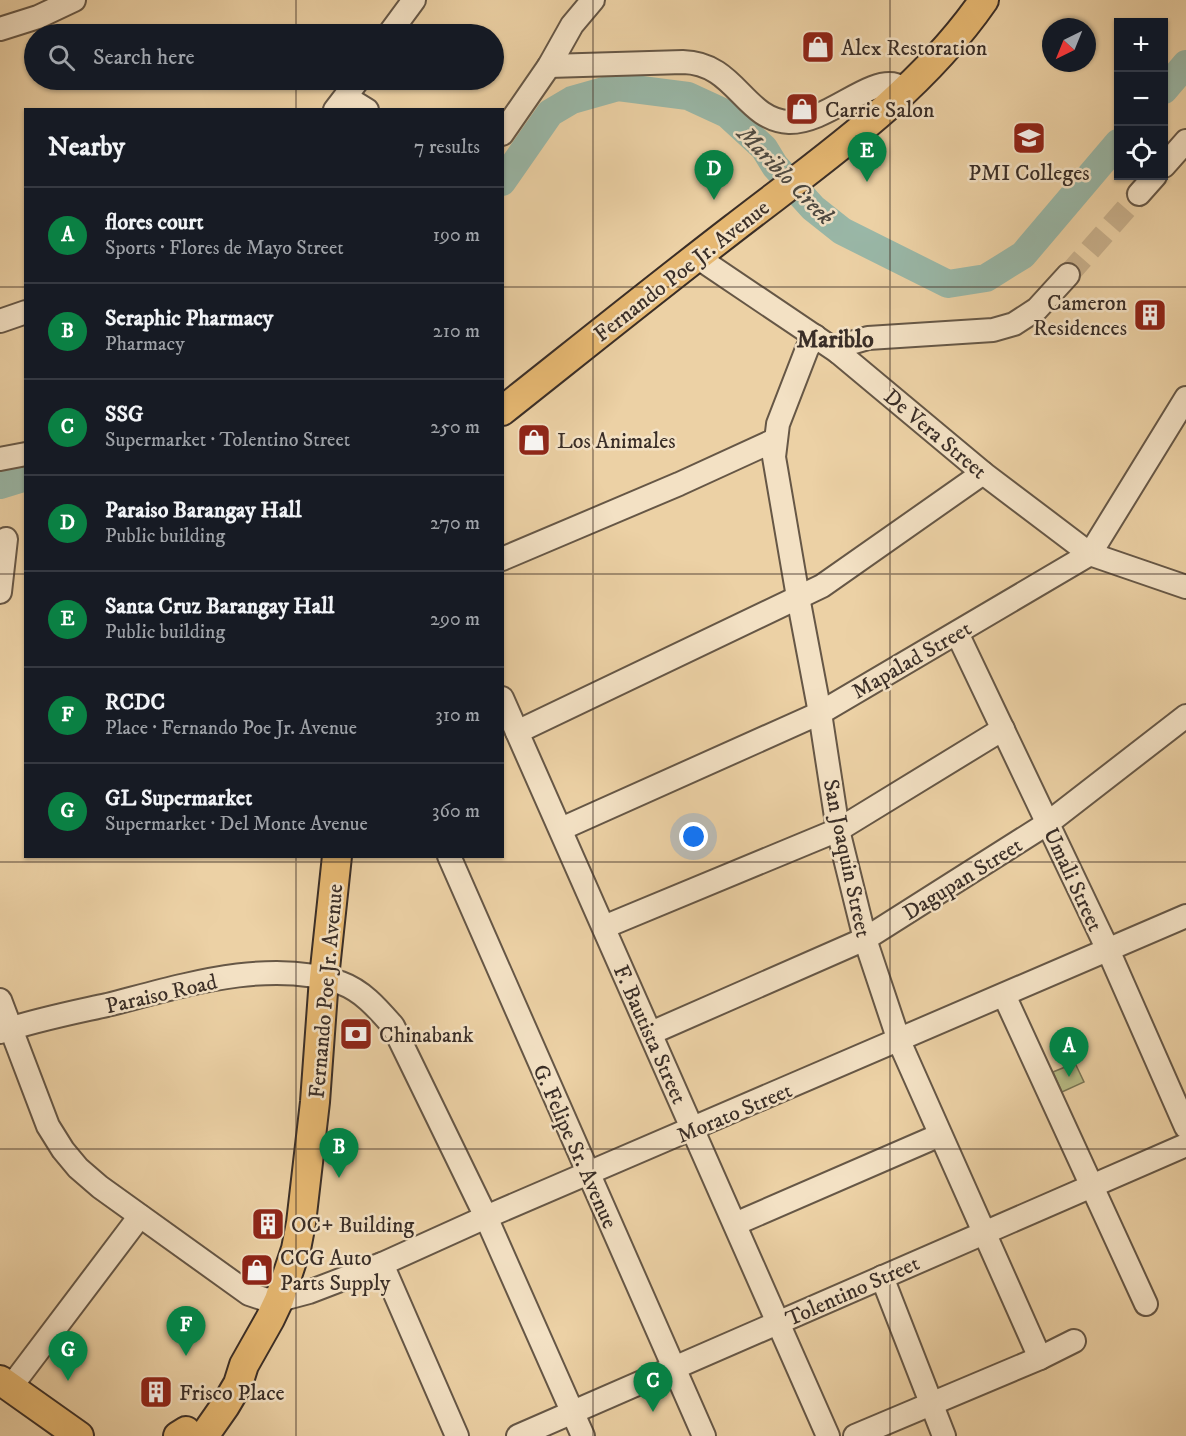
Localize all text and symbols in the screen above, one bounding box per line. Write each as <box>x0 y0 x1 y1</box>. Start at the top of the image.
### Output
north arrow <box>1042 18 1096 72</box>
map controls <box>1114 18 1168 180</box>
button: + <box>1114 18 1168 72</box>
search box <box>24 24 504 90</box>
shop icon: Alex Restoration <box>800 29 836 65</box>
place label: Alex Restoration <box>841 35 988 62</box>
icon: search <box>45 41 78 74</box>
text: Search here <box>93 44 195 71</box>
button: − <box>1114 72 1168 126</box>
shop icon: Carrie Salon <box>784 91 820 127</box>
place label: Carrie Salon <box>825 97 935 124</box>
water label: Mariblo Creek <box>729 118 840 232</box>
school or university icon: PMI Colleges <box>1011 120 1047 156</box>
button: locate <box>1114 126 1168 180</box>
text: Nearby <box>48 131 125 164</box>
pin: E <box>848 132 886 182</box>
text: 7 results <box>414 135 480 160</box>
pin: D <box>694 150 734 200</box>
place label: PMI Colleges <box>968 160 1090 187</box>
street label: Fernando Poe Jr. Avenue <box>589 194 775 348</box>
text: flores court <box>105 209 203 236</box>
text: A <box>61 223 74 248</box>
text: 190 m <box>433 223 480 248</box>
text: Sports · Flores de Mayo Street <box>105 236 344 261</box>
place label: Cameron Residences <box>1033 290 1128 342</box>
building icon: Cameron Residences <box>1132 297 1168 333</box>
text: Seraphic Pharmacy <box>105 305 273 332</box>
text: B <box>61 319 74 344</box>
text: 210 m <box>433 319 480 344</box>
district label: Mariblo <box>796 325 874 355</box>
text: Pharmacy <box>105 332 185 357</box>
street label: De Vera Street <box>878 383 992 485</box>
text: SSG <box>105 401 143 428</box>
text: C <box>61 415 74 440</box>
text: 250 m <box>430 415 480 440</box>
shop icon: Los Animales <box>516 422 552 458</box>
text: Supermarket · Tolentino Street <box>105 428 350 453</box>
place label: Los Animales <box>557 428 676 455</box>
text: Paraiso Barangay Hall <box>105 497 302 524</box>
text: D <box>60 511 75 536</box>
text: 270 m <box>430 511 480 536</box>
text: Public building <box>105 524 225 549</box>
text: Santa Cruz Barangay Hall <box>105 593 334 620</box>
text: E <box>60 607 75 632</box>
text: 290 m <box>430 607 480 632</box>
street label: Mapalad Street <box>847 615 976 705</box>
text: Public building <box>105 620 225 645</box>
text: RCDC <box>105 689 165 716</box>
text: F <box>61 703 74 728</box>
text: 310 m <box>435 703 480 728</box>
text: Place · Fernando Poe Jr. Avenue <box>105 716 357 741</box>
street label: San Joaquin Street <box>817 777 876 940</box>
text: GL Supermarket <box>105 785 252 812</box>
text: G <box>61 799 74 824</box>
text: 360 m <box>432 799 480 824</box>
text: Supermarket · Del Monte Avenue <box>105 812 368 837</box>
your location <box>679 822 708 851</box>
street label: Umali Street <box>1037 823 1108 936</box>
street label: Dagupan Street <box>898 832 1027 927</box>
street label: Fernando Poe Jr. Avenue <box>304 883 349 1100</box>
street label: F. Bautista Street <box>607 961 692 1108</box>
street label: Paraiso Road <box>103 969 220 1020</box>
bank icon: Chinabank <box>338 1016 374 1052</box>
place label: Chinabank <box>379 1022 474 1049</box>
pin: A <box>1050 1028 1088 1077</box>
street label: G. Felipe Sr. Avenue <box>526 1060 623 1233</box>
street label: Morato Street <box>673 1077 796 1150</box>
pin: B <box>320 1128 358 1178</box>
building icon: OC+ Building <box>250 1206 286 1242</box>
place label: OC+ Building <box>291 1212 414 1239</box>
place label: CCG Auto Parts Supply <box>280 1245 391 1297</box>
street label: Tolentino Street <box>782 1250 924 1333</box>
shop icon: CCG Auto Parts Supply <box>239 1252 275 1288</box>
pin: F <box>166 1306 206 1356</box>
pin: G <box>48 1332 88 1381</box>
pin: C <box>634 1362 672 1412</box>
building icon: Frisco Place <box>138 1374 174 1410</box>
place label: Frisco Place <box>179 1380 285 1407</box>

